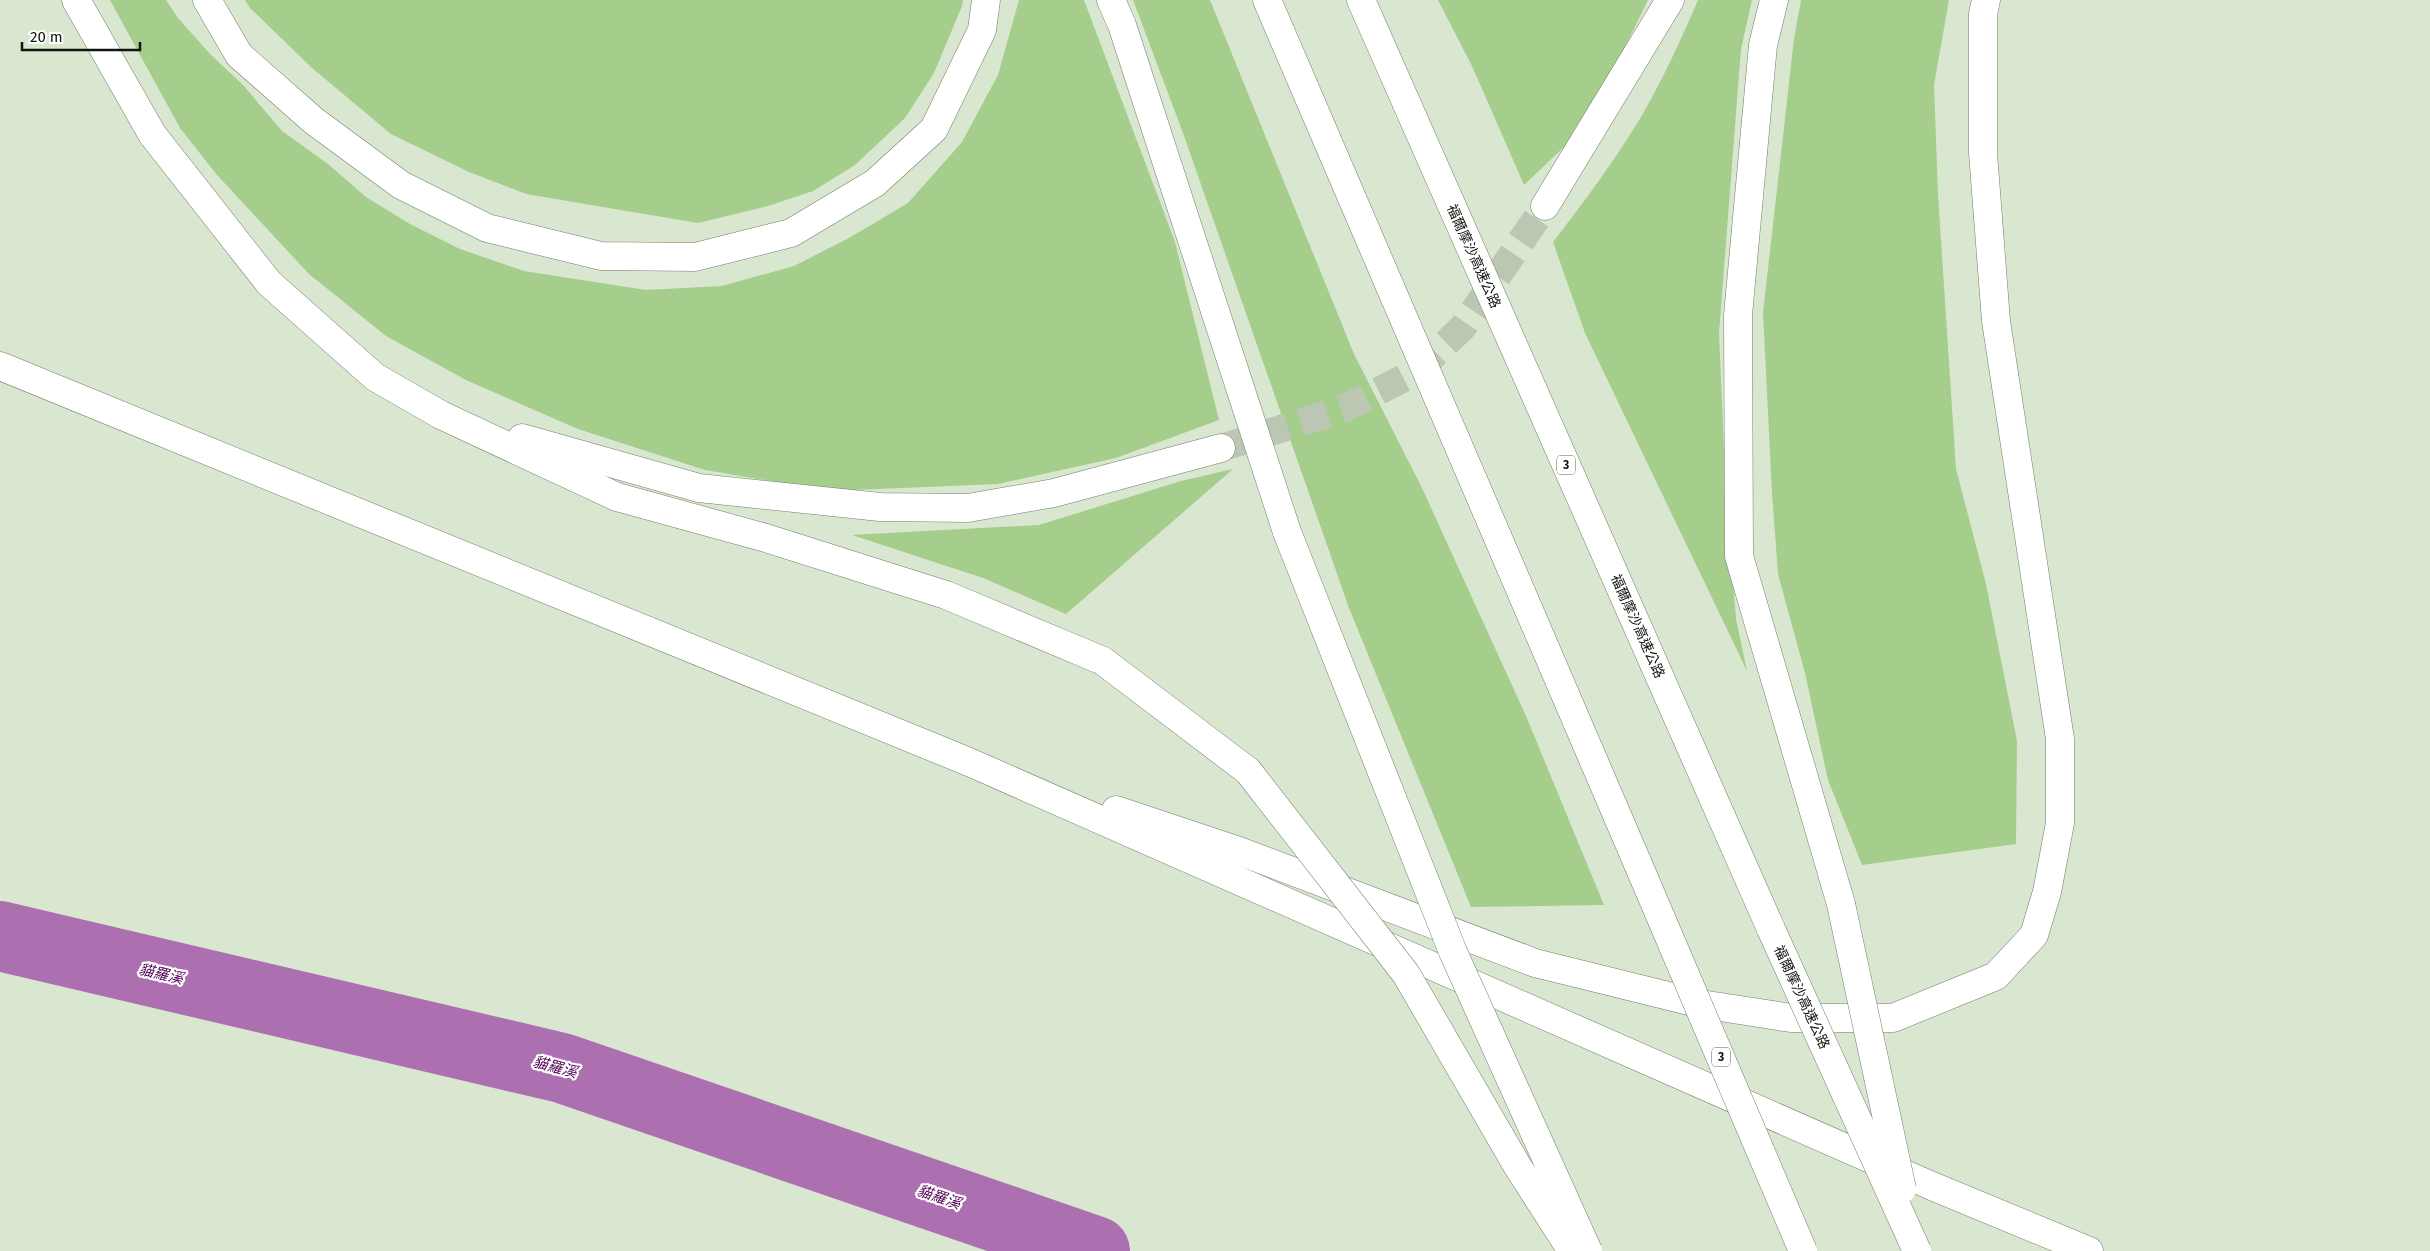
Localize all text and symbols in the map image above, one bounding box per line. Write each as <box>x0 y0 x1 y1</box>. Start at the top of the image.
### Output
scale bar <box>22 20 140 52</box>
text: 20 m <box>30 28 63 46</box>
street label: 福爾摩沙高速公路 <box>1443 202 1504 311</box>
road number: 3 <box>1557 456 1575 474</box>
street label: 福爾摩沙高速公路 <box>1607 572 1668 681</box>
street label: 福爾摩沙高速公路 <box>1770 943 1833 1052</box>
water label: 貓羅溪 <box>137 960 187 988</box>
road number: 3 <box>1712 1048 1730 1066</box>
water label: 貓羅溪 <box>531 1052 581 1082</box>
water label: 貓羅溪 <box>915 1181 965 1213</box>

